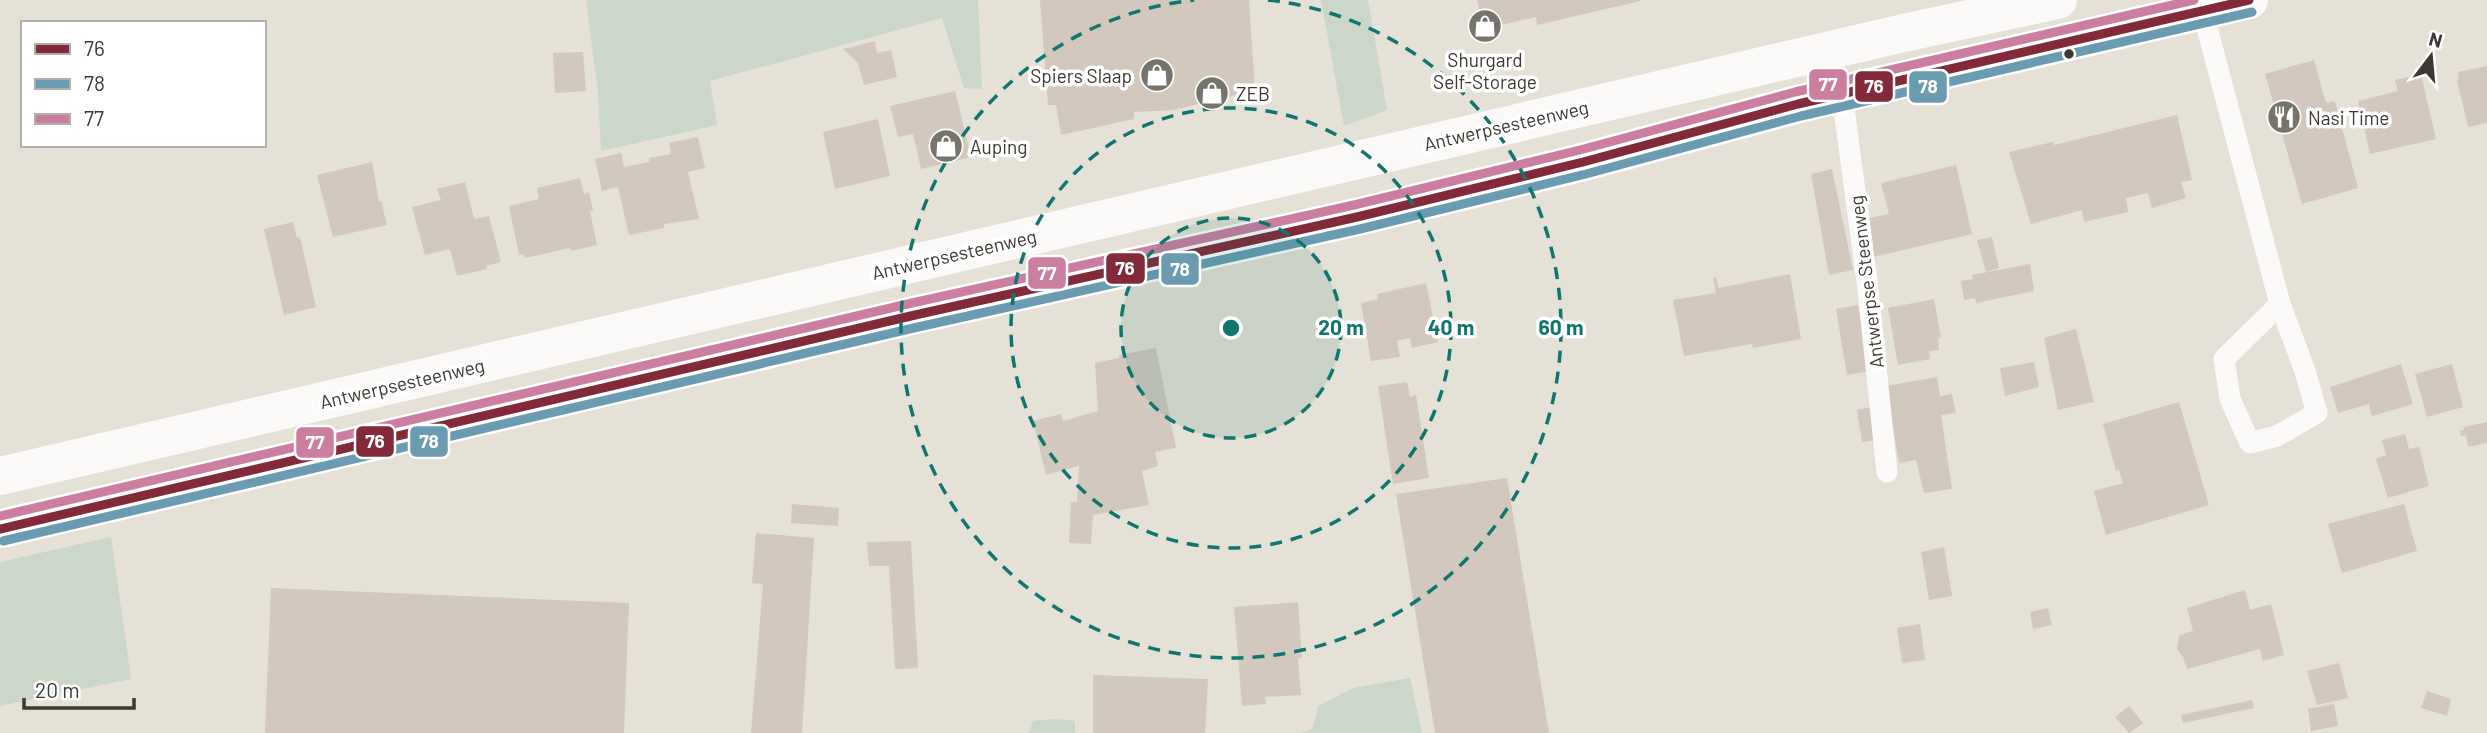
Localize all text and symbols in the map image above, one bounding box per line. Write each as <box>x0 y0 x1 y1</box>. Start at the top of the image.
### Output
shop icon: Shurgard Self-Storage <box>1466 7 1504 45</box>
legend <box>21 21 266 147</box>
north arrow <box>2396 21 2466 91</box>
text: N <box>2427 26 2445 52</box>
text: 76 <box>84 35 105 60</box>
unlabelled marker <box>2062 47 2076 61</box>
place label: Shurgard Self-Storage <box>1433 48 1537 93</box>
shop icon: Spiers Slaap <box>1138 56 1176 94</box>
place label: Spiers Slaap <box>1030 64 1132 87</box>
line badge: 77 <box>1808 68 1848 101</box>
text: 78 <box>84 70 105 95</box>
line badge: 76 <box>1854 70 1894 103</box>
line badge: 78 <box>1908 70 1948 104</box>
text: 77 <box>1819 72 1838 95</box>
shop icon: ZEB <box>1193 74 1231 112</box>
text: 76 <box>1864 74 1884 97</box>
text: 78 <box>1918 74 1938 97</box>
place label: ZEB <box>1236 82 1270 105</box>
street label: Antwerpsesteenweg <box>1421 95 1591 155</box>
restaurant icon: Nasi Time <box>2265 98 2303 136</box>
text: 77 <box>84 105 104 130</box>
place label: Nasi Time <box>2308 106 2389 129</box>
shop icon: Auping <box>927 127 965 165</box>
place label: Auping <box>970 135 1027 158</box>
street label: Antwerpse Steenweg <box>1844 194 1888 370</box>
street label: Antwerpsesteenweg <box>869 224 1039 284</box>
line badge: 76 <box>1105 252 1146 285</box>
line badge: 78 <box>1160 252 1200 286</box>
line badge: 77 <box>1027 256 1067 290</box>
text: 76 <box>1115 256 1135 279</box>
text: 78 <box>1170 257 1190 280</box>
text: 77 <box>1038 261 1057 284</box>
text: 20 m <box>1318 314 1364 339</box>
text: 40 m <box>1428 314 1474 339</box>
text: 60 m <box>1539 314 1583 339</box>
centre of rings <box>1219 316 1243 340</box>
street label: Antwerpsesteenweg <box>317 353 487 413</box>
line badge: 76 <box>355 425 395 458</box>
line badge: 78 <box>409 425 449 458</box>
line badge: 77 <box>295 426 335 459</box>
text: 76 <box>365 429 385 452</box>
text: 78 <box>419 429 439 452</box>
text: 77 <box>306 430 325 453</box>
scale bar <box>24 666 135 710</box>
text: 20 m <box>35 677 80 702</box>

